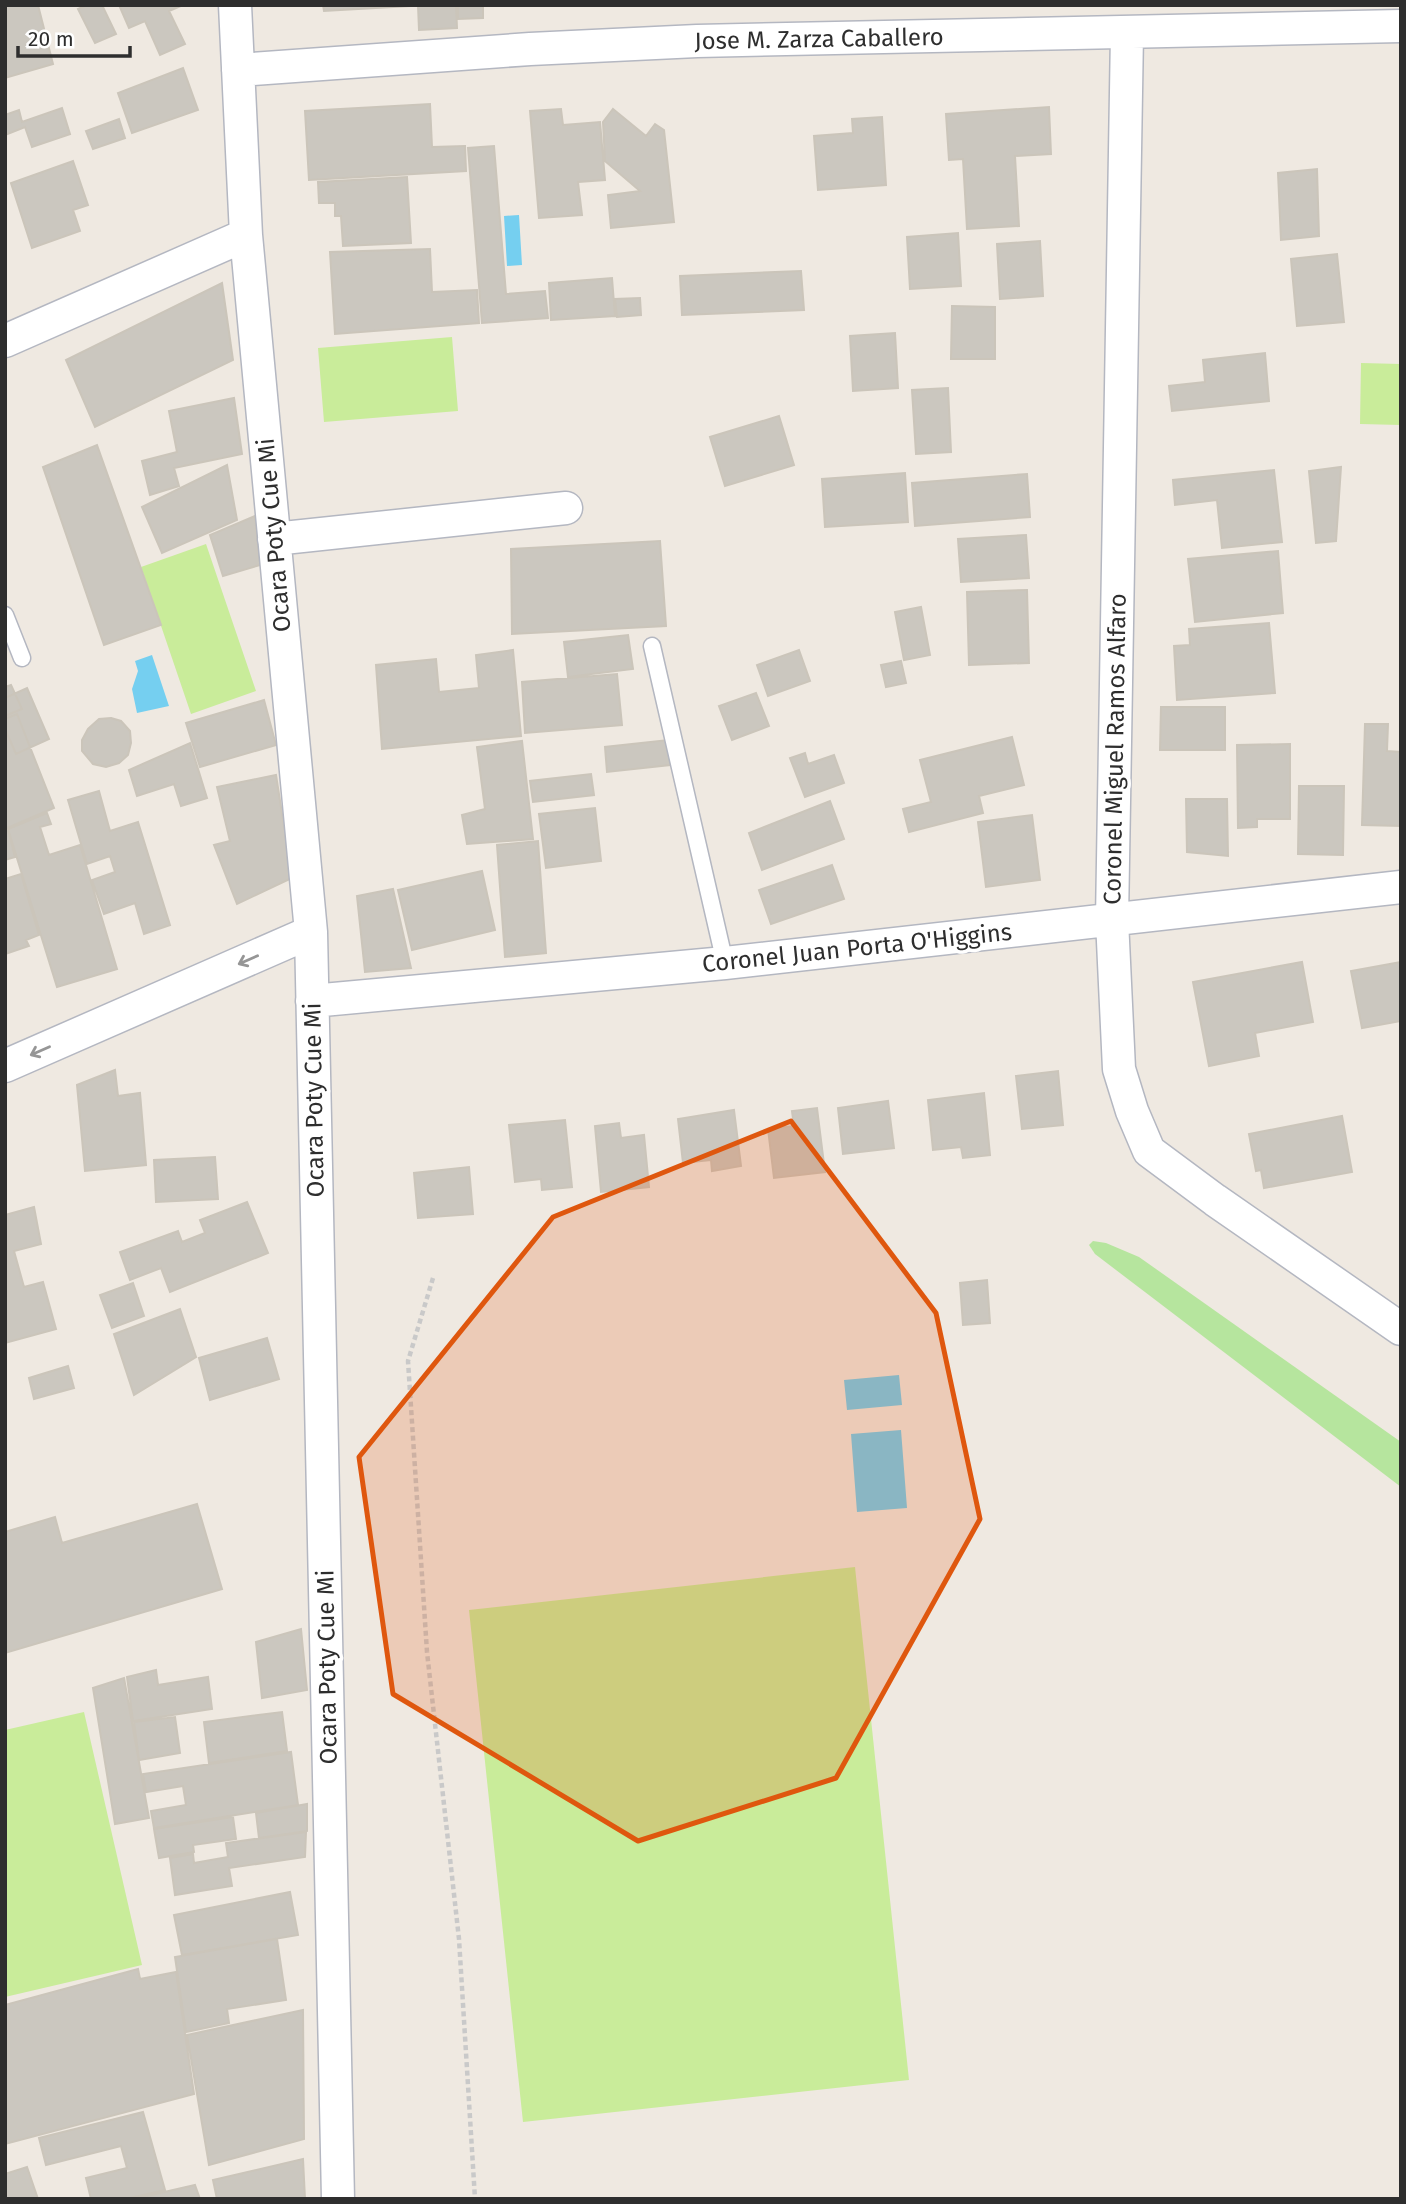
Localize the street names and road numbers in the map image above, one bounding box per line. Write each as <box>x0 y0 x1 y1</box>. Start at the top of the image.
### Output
street label: Jose M. Zarza Caballero <box>694 23 944 55</box>
street label: Ocara Poty Cue Mi <box>252 437 296 633</box>
street label: Coronel Miguel Ramos Alfaro <box>1098 593 1132 905</box>
street label: Coronel Juan Porta O'Higgins <box>701 918 1013 978</box>
street label: Ocara Poty Cue Mi <box>298 1002 330 1198</box>
street label: Ocara Poty Cue Mi <box>311 1569 343 1765</box>

